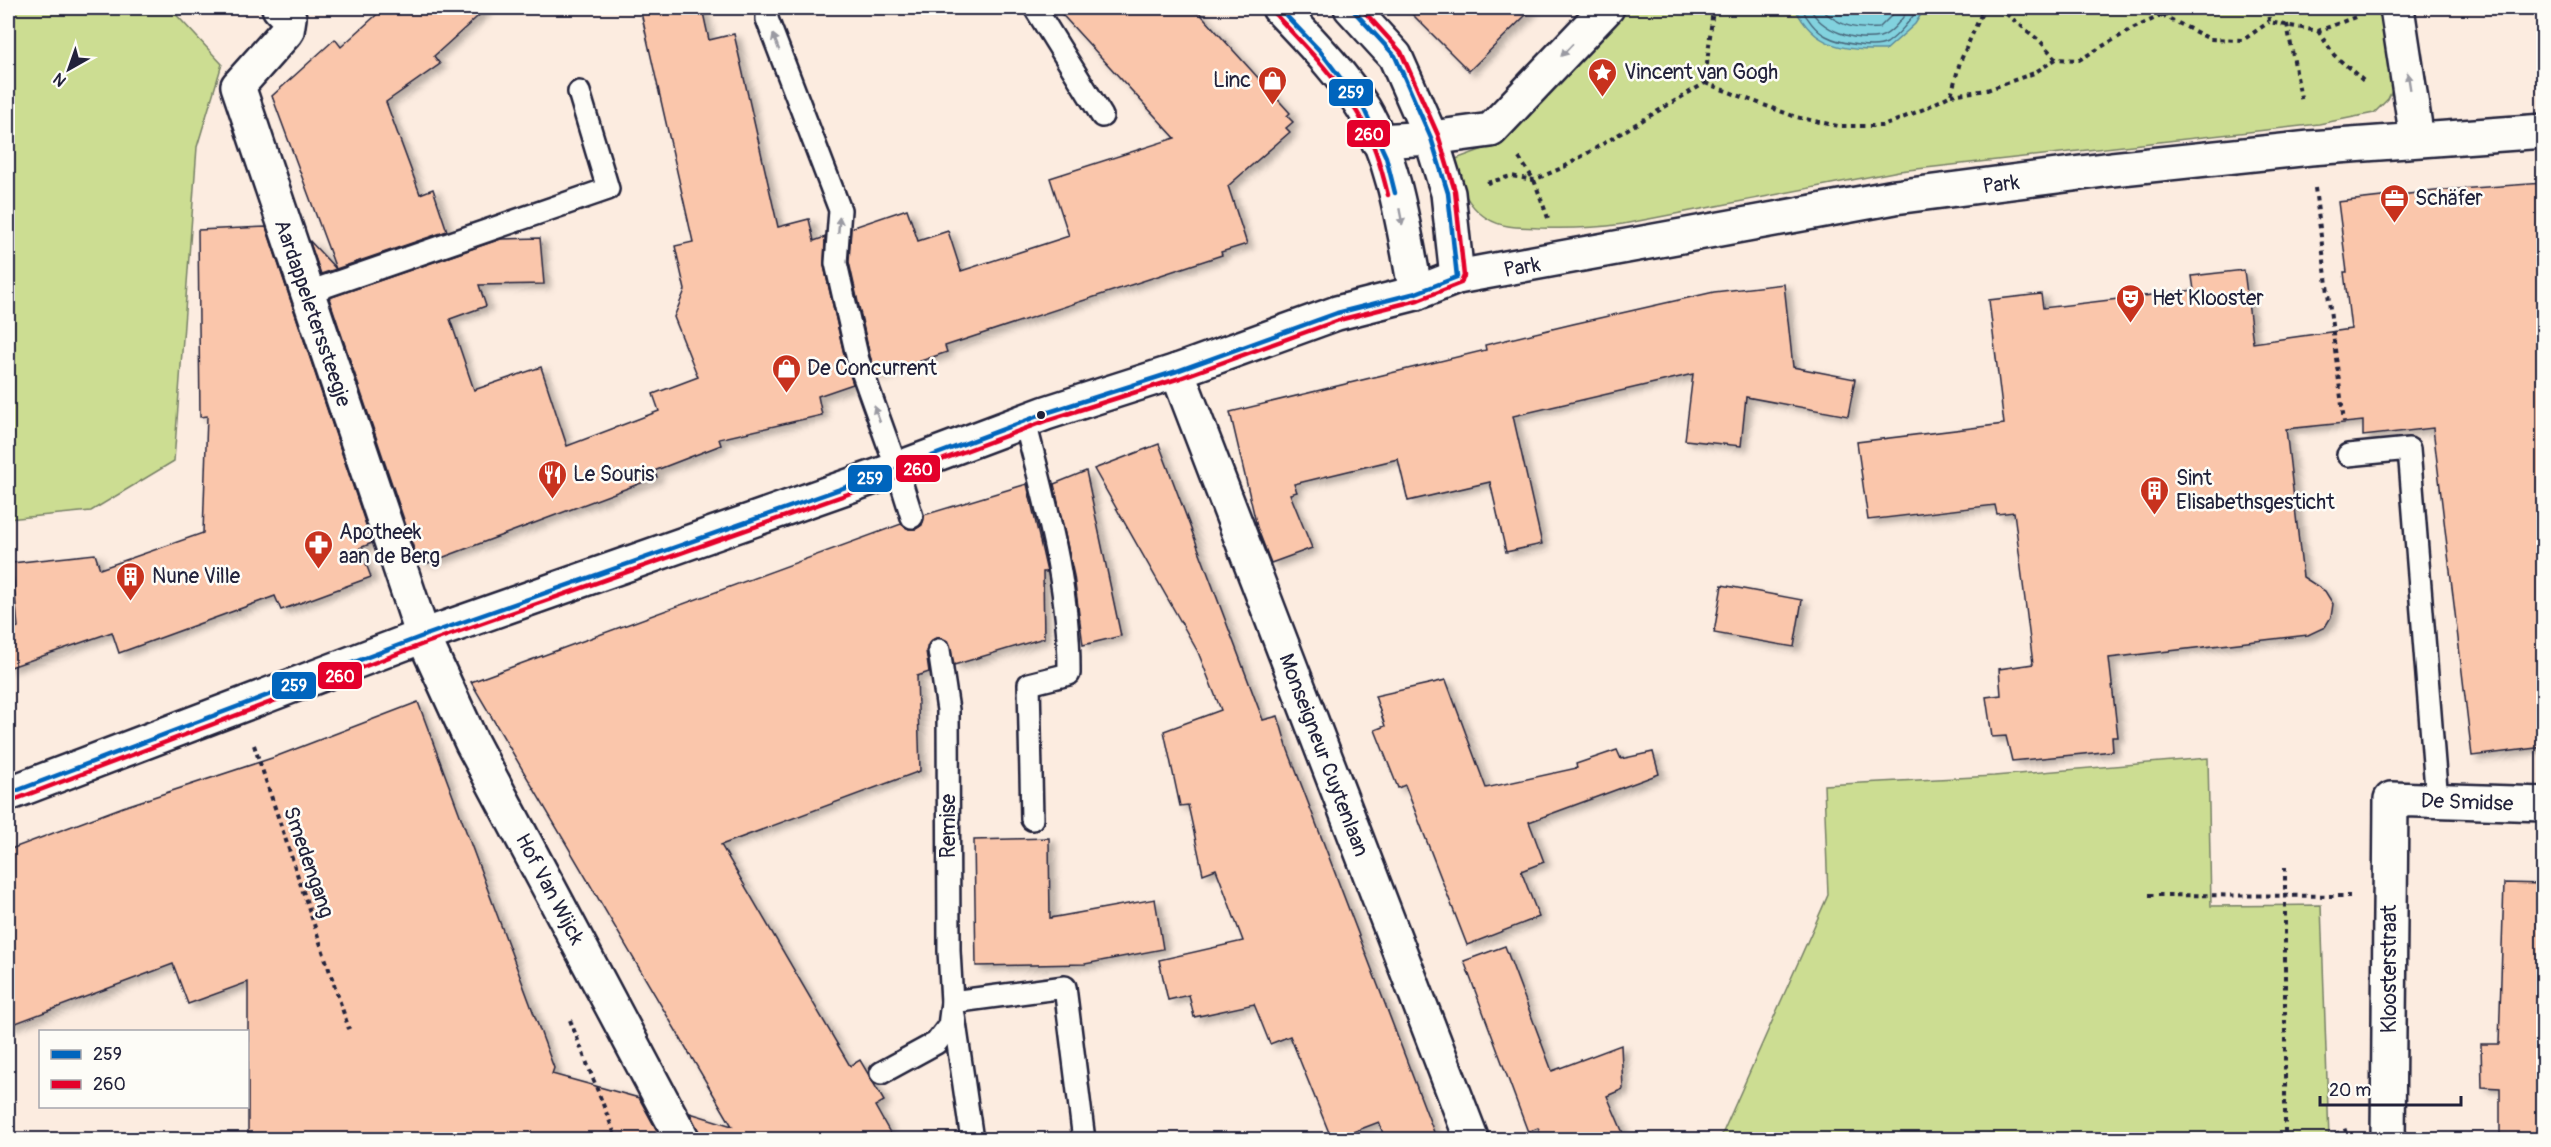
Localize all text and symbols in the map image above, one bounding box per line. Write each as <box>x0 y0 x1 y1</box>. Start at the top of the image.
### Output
one-way arrow <box>771 33 780 51</box>
north arrow <box>39 39 99 99</box>
one-way arrow <box>1560 42 1574 56</box>
place icon: Vincent van Gogh <box>1587 56 1619 98</box>
place label: Vincent van Gogh <box>1624 59 1778 86</box>
shop icon: Linc <box>1256 64 1288 106</box>
place label: Linc <box>1213 67 1251 94</box>
text: N <box>49 68 71 91</box>
one-way arrow <box>2405 72 2414 91</box>
line badge: 259 <box>1328 78 1374 107</box>
text: 259 <box>1338 83 1364 103</box>
line badge: 260 <box>1346 119 1391 148</box>
text: 260 <box>1354 125 1384 145</box>
street label: Park <box>1981 169 2021 200</box>
office icon: Schäfer <box>2378 182 2410 224</box>
place label: Schäfer <box>2415 185 2483 212</box>
one-way arrow <box>1397 207 1406 226</box>
one-way arrow <box>834 215 844 234</box>
street label: Aardappeleterssteegje <box>268 216 357 411</box>
street label: Park <box>1502 251 1543 284</box>
theatre icon: Het Klooster <box>2115 282 2147 324</box>
place label: Het Klooster <box>2152 285 2264 312</box>
shop icon: De Concurrent <box>770 352 802 394</box>
place label: De Concurrent <box>807 355 937 382</box>
one-way arrow <box>872 404 882 422</box>
unlabelled marker <box>1035 409 1047 421</box>
line badge: 260 <box>895 454 941 483</box>
restaurant icon: Le Souris <box>536 458 568 500</box>
text: 260 <box>903 460 933 480</box>
place label: Le Souris <box>573 461 655 488</box>
line badge: 259 <box>847 464 893 493</box>
place label: Sint Elisabethsgesticht <box>2176 465 2335 516</box>
text: 259 <box>857 469 883 489</box>
building icon: Sint Elisabethsgesticht <box>2139 474 2171 516</box>
place label: Apotheek aan de Berg <box>339 519 440 570</box>
pharmacy icon: Apotheek aan de Berg <box>302 528 334 570</box>
building icon: Nune Ville <box>115 560 147 602</box>
place label: Nune Ville <box>152 563 241 590</box>
street label: Monseigneur Cuytenlaan <box>1272 650 1375 860</box>
line badge: 260 <box>317 661 363 690</box>
text: 260 <box>325 667 355 687</box>
line badge: 259 <box>271 671 317 700</box>
text: 259 <box>281 676 307 696</box>
street label: De Smidse <box>2420 787 2514 818</box>
street label: Remise <box>935 793 962 858</box>
street label: Smedengang <box>277 803 340 921</box>
street label: Hof Van Wijck <box>509 829 590 950</box>
street label: Kloosterstraat <box>2376 904 2403 1033</box>
legend <box>39 1030 249 1108</box>
text: 259 <box>93 1043 122 1066</box>
scale bar <box>2320 1069 2461 1107</box>
text: 260 <box>93 1073 126 1096</box>
text: 20 m <box>2329 1079 2371 1102</box>

